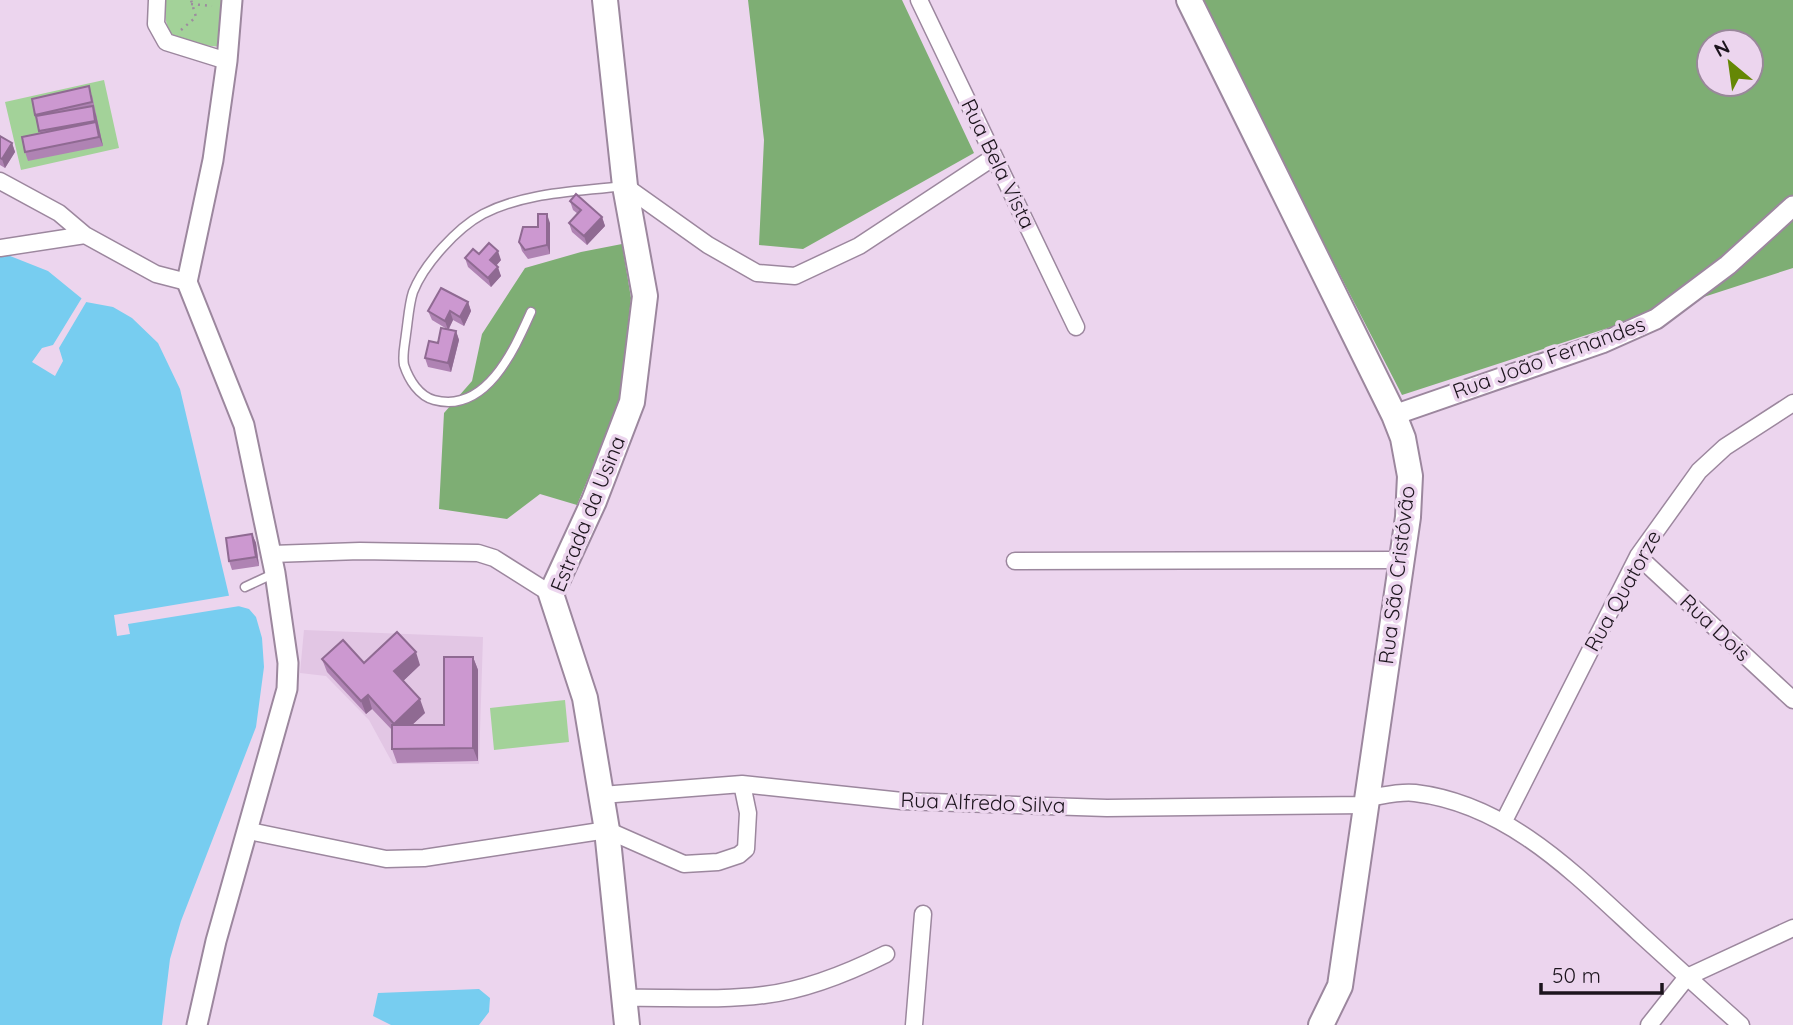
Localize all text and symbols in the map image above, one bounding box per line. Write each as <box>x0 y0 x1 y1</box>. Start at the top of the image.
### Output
north arrow <box>1695 28 1765 98</box>
text: N <box>1710 34 1734 62</box>
street label: Rua Bela Vista <box>956 94 1042 233</box>
street label: Rua João Fernandes <box>1449 310 1649 404</box>
street label: Estrada da Usina <box>544 432 630 595</box>
street label: Rua São Cristóvão <box>1372 484 1420 666</box>
street label: Rua Quatorze <box>1578 525 1666 656</box>
street label: Rua Dois <box>1675 588 1756 666</box>
street label: Rua Alfredo Silva <box>900 786 1066 818</box>
scale bar <box>1541 951 1662 995</box>
text: 50 m <box>1552 962 1601 988</box>

